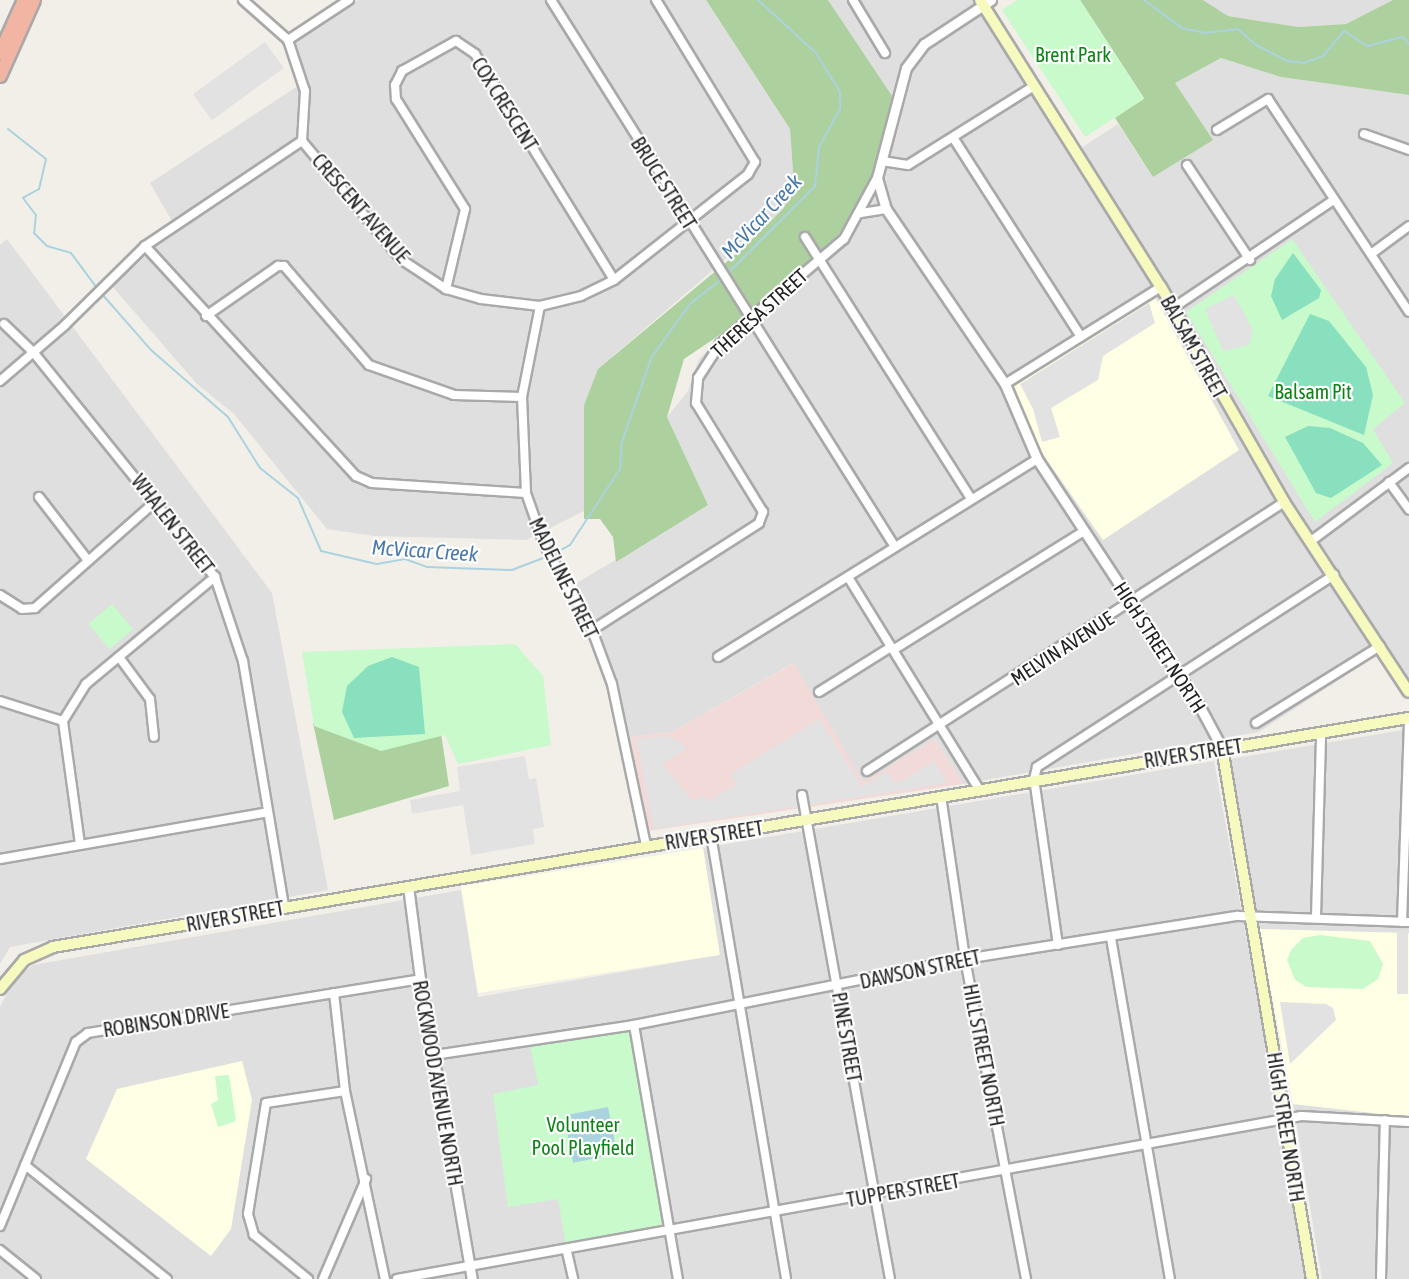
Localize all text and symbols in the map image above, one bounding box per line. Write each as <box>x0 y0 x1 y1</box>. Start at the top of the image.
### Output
park label: Brent Park <box>1035 42 1111 66</box>
street label: COX CRESCENT <box>467 53 543 155</box>
street label: BRUCE STREET <box>626 132 702 234</box>
street label: CRESCENT AVENUE <box>307 149 415 267</box>
water label: McVicar Creek <box>715 168 807 264</box>
street label: THERESA STREET <box>706 263 812 363</box>
street label: BALSAM STREET <box>1156 291 1232 403</box>
park label: Balsam Pit <box>1274 379 1352 403</box>
street label: WHALEN STREET <box>127 469 219 579</box>
street label: MADELINE STREET <box>524 514 604 642</box>
water label: McVicar Creek <box>371 534 479 566</box>
street label: HIGH STREET NORTH <box>1109 577 1211 717</box>
street label: MELVIN AVENUE <box>1006 606 1118 690</box>
street label: RIVER STREET <box>1142 733 1244 773</box>
street label: RIVER STREET <box>663 815 765 855</box>
street label: RIVER STREET <box>184 896 286 936</box>
street label: DAWSON STREET <box>857 945 983 993</box>
street label: ROCKWOOD AVENUE NORTH <box>408 978 468 1188</box>
street label: HILL STREET NORTH <box>958 982 1010 1128</box>
street label: PINE STREET <box>827 990 867 1084</box>
street label: ROBINSON DRIVE <box>101 998 231 1042</box>
street label: HIGH STREET NORTH <box>1262 1050 1310 1204</box>
park label: Volunteer Pool Playfield <box>532 1112 634 1159</box>
street label: TUPPER STREET <box>845 1168 961 1212</box>

